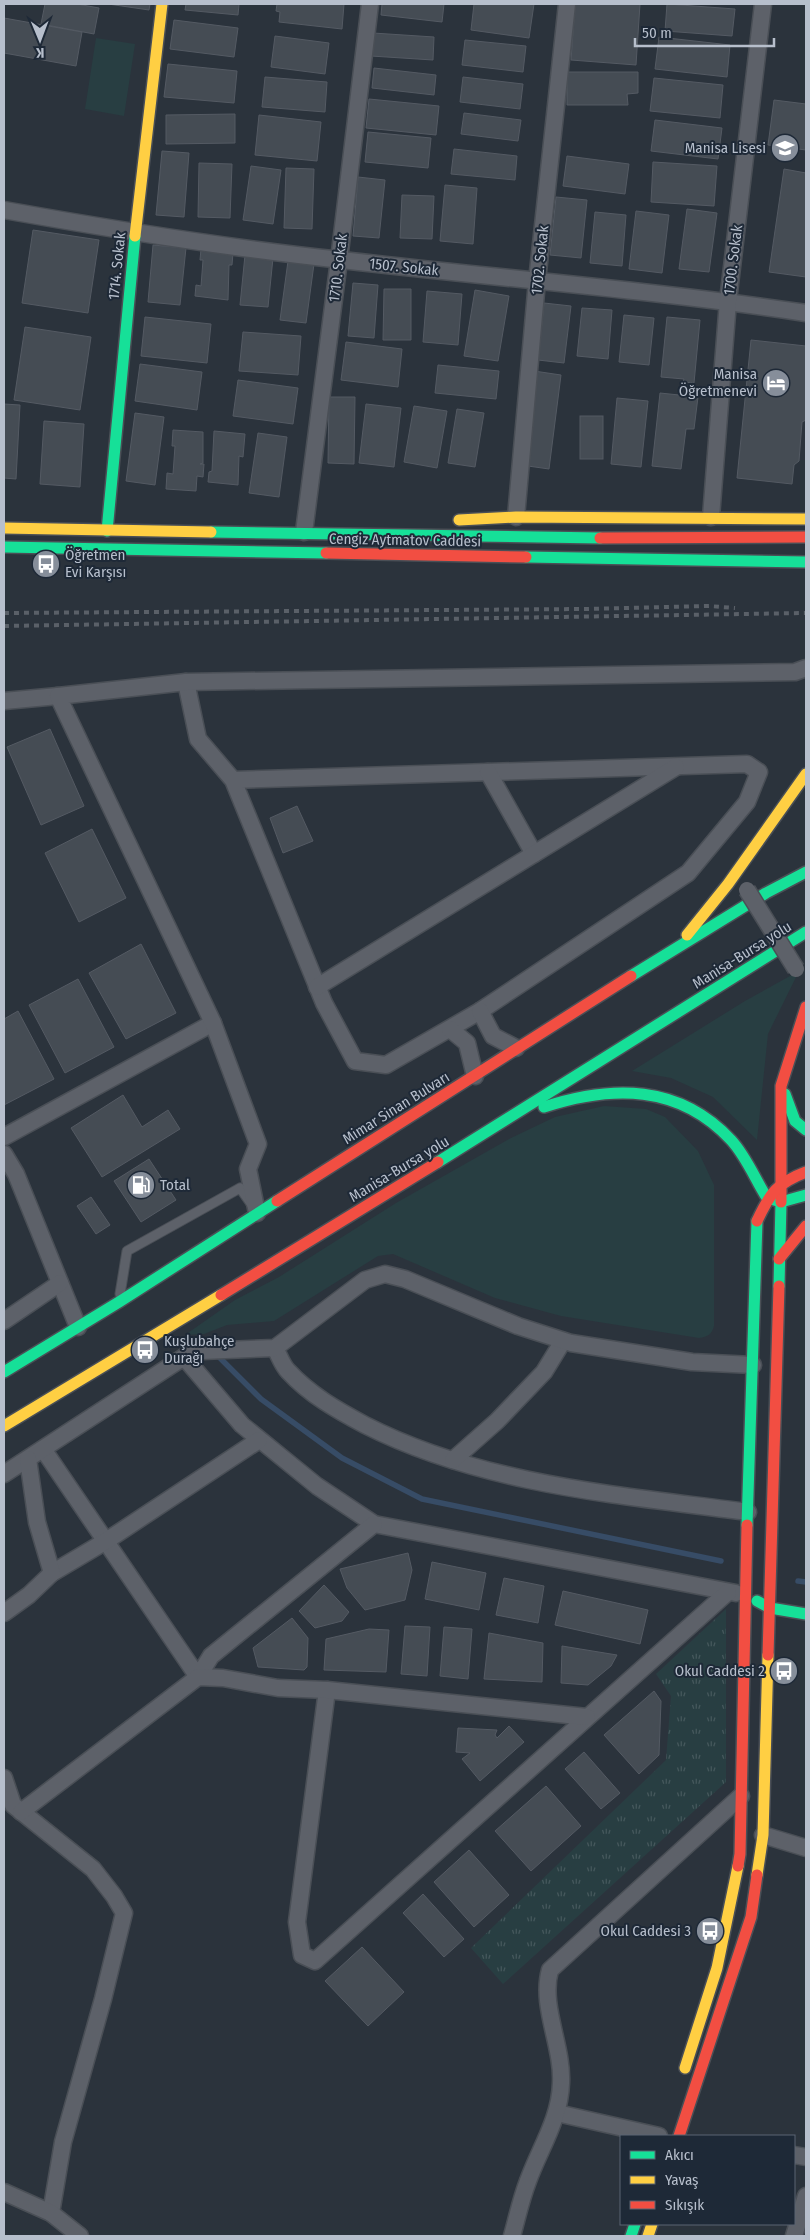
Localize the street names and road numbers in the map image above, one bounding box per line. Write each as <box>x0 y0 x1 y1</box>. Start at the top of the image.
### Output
street label: 1700. Sokak <box>720 224 746 296</box>
street label: 1702. Sokak <box>527 225 553 295</box>
street label: 1714. Sokak <box>104 231 130 301</box>
street label: 1710. Sokak <box>325 233 351 303</box>
street label: 1507. Sokak <box>368 254 440 280</box>
street label: Cengiz Aytmatov Caddesi <box>329 530 481 550</box>
street label: Manisa-Bursa yolu <box>689 917 795 993</box>
street label: Mimar Sinan Bulvarı <box>339 1068 453 1148</box>
street label: Manisa-Bursa yolu <box>346 1132 452 1206</box>

